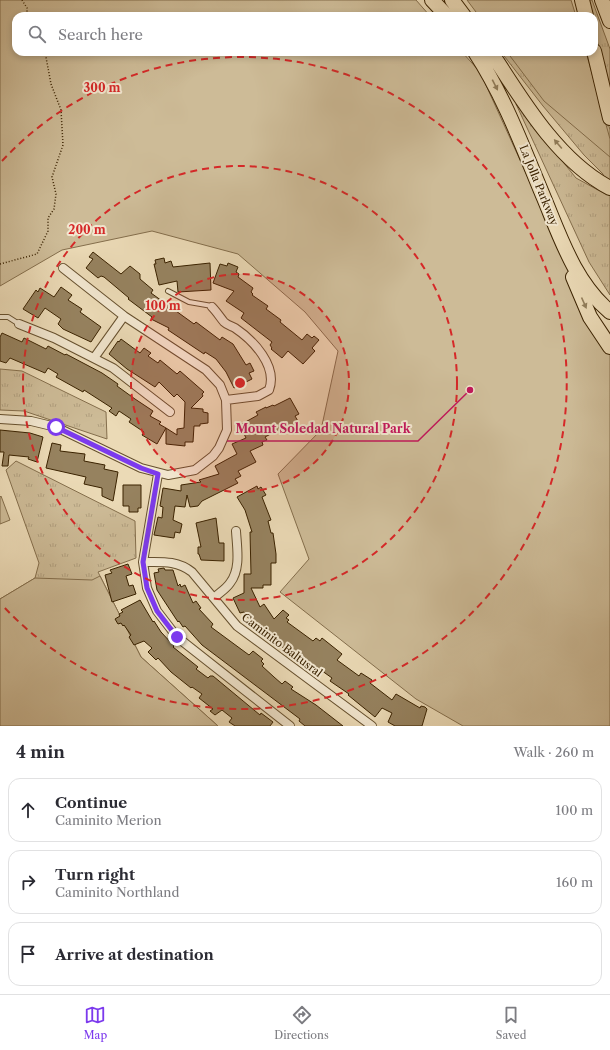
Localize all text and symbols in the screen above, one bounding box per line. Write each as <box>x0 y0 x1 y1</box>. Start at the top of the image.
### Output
search box <box>12 12 598 56</box>
icon: search <box>26 23 48 45</box>
text: Search here <box>58 25 143 44</box>
text: 300 m <box>83 80 121 95</box>
one-way arrow <box>492 80 499 91</box>
one-way arrow <box>554 140 563 149</box>
street label: La Jolla Parkway <box>516 143 562 228</box>
text: 200 m <box>68 222 106 237</box>
one-way arrow <box>581 297 587 309</box>
text: 100 m <box>145 298 181 313</box>
centre of rings <box>233 376 247 390</box>
callout: Mount Soledad Natural Park <box>227 417 418 441</box>
route start <box>47 418 65 436</box>
text: Mount Soledad Natural Park <box>235 421 412 436</box>
street label: Caminito Baltusral <box>239 610 326 680</box>
route end <box>168 628 186 646</box>
text: 4 min <box>16 742 65 762</box>
text: Walk · 260 m <box>513 744 594 760</box>
text: Continue <box>55 793 127 812</box>
icon: ahead <box>17 799 39 821</box>
text: 100 m <box>555 802 593 818</box>
text: Caminito Merion <box>55 812 162 828</box>
text: Turn right <box>55 865 135 884</box>
icon: right <box>17 871 39 893</box>
text: 160 m <box>556 874 593 890</box>
text: Caminito Northland <box>55 884 179 900</box>
icon: arrive <box>17 943 39 965</box>
text: Arrive at destination <box>55 945 214 964</box>
tab: Map <box>84 1004 107 1042</box>
tab: Directions <box>274 1004 329 1042</box>
tab: Saved <box>496 1004 526 1042</box>

